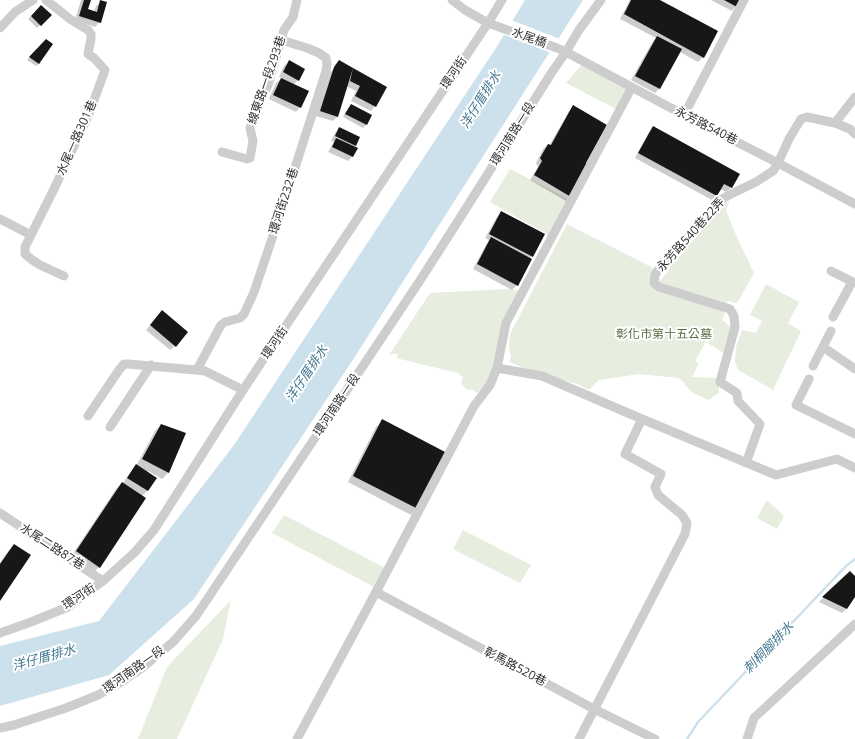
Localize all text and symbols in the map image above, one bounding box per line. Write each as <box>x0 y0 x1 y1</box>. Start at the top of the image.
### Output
street label: 水尾橋 <box>510 25 548 51</box>
street label: 線東路一段293巷 <box>245 34 289 126</box>
street label: 環河街 <box>438 54 470 92</box>
water label: 洋仔厝排水 <box>457 68 505 132</box>
street label: 水尾一路301巷 <box>54 98 100 178</box>
street label: 環河南路一段 <box>488 100 538 168</box>
street label: 永芳路540巷 <box>672 104 740 148</box>
street label: 環河街232巷 <box>267 166 301 236</box>
street label: 永芳路540巷22弄 <box>654 195 728 275</box>
street label: 環河街 <box>259 324 291 362</box>
park label: 彰化市第十五公墓 <box>616 328 712 342</box>
water label: 洋仔厝排水 <box>282 343 332 405</box>
street label: 環河南路一段 <box>311 371 363 439</box>
street label: 水尾二路87巷 <box>17 521 87 573</box>
street label: 環河街 <box>60 581 98 613</box>
water label: 刺桐腳排水 <box>741 619 797 677</box>
water label: 洋仔厝排水 <box>11 642 77 674</box>
street label: 環河南路一段 <box>100 643 168 697</box>
street label: 彰馬路520巷 <box>481 645 549 689</box>

